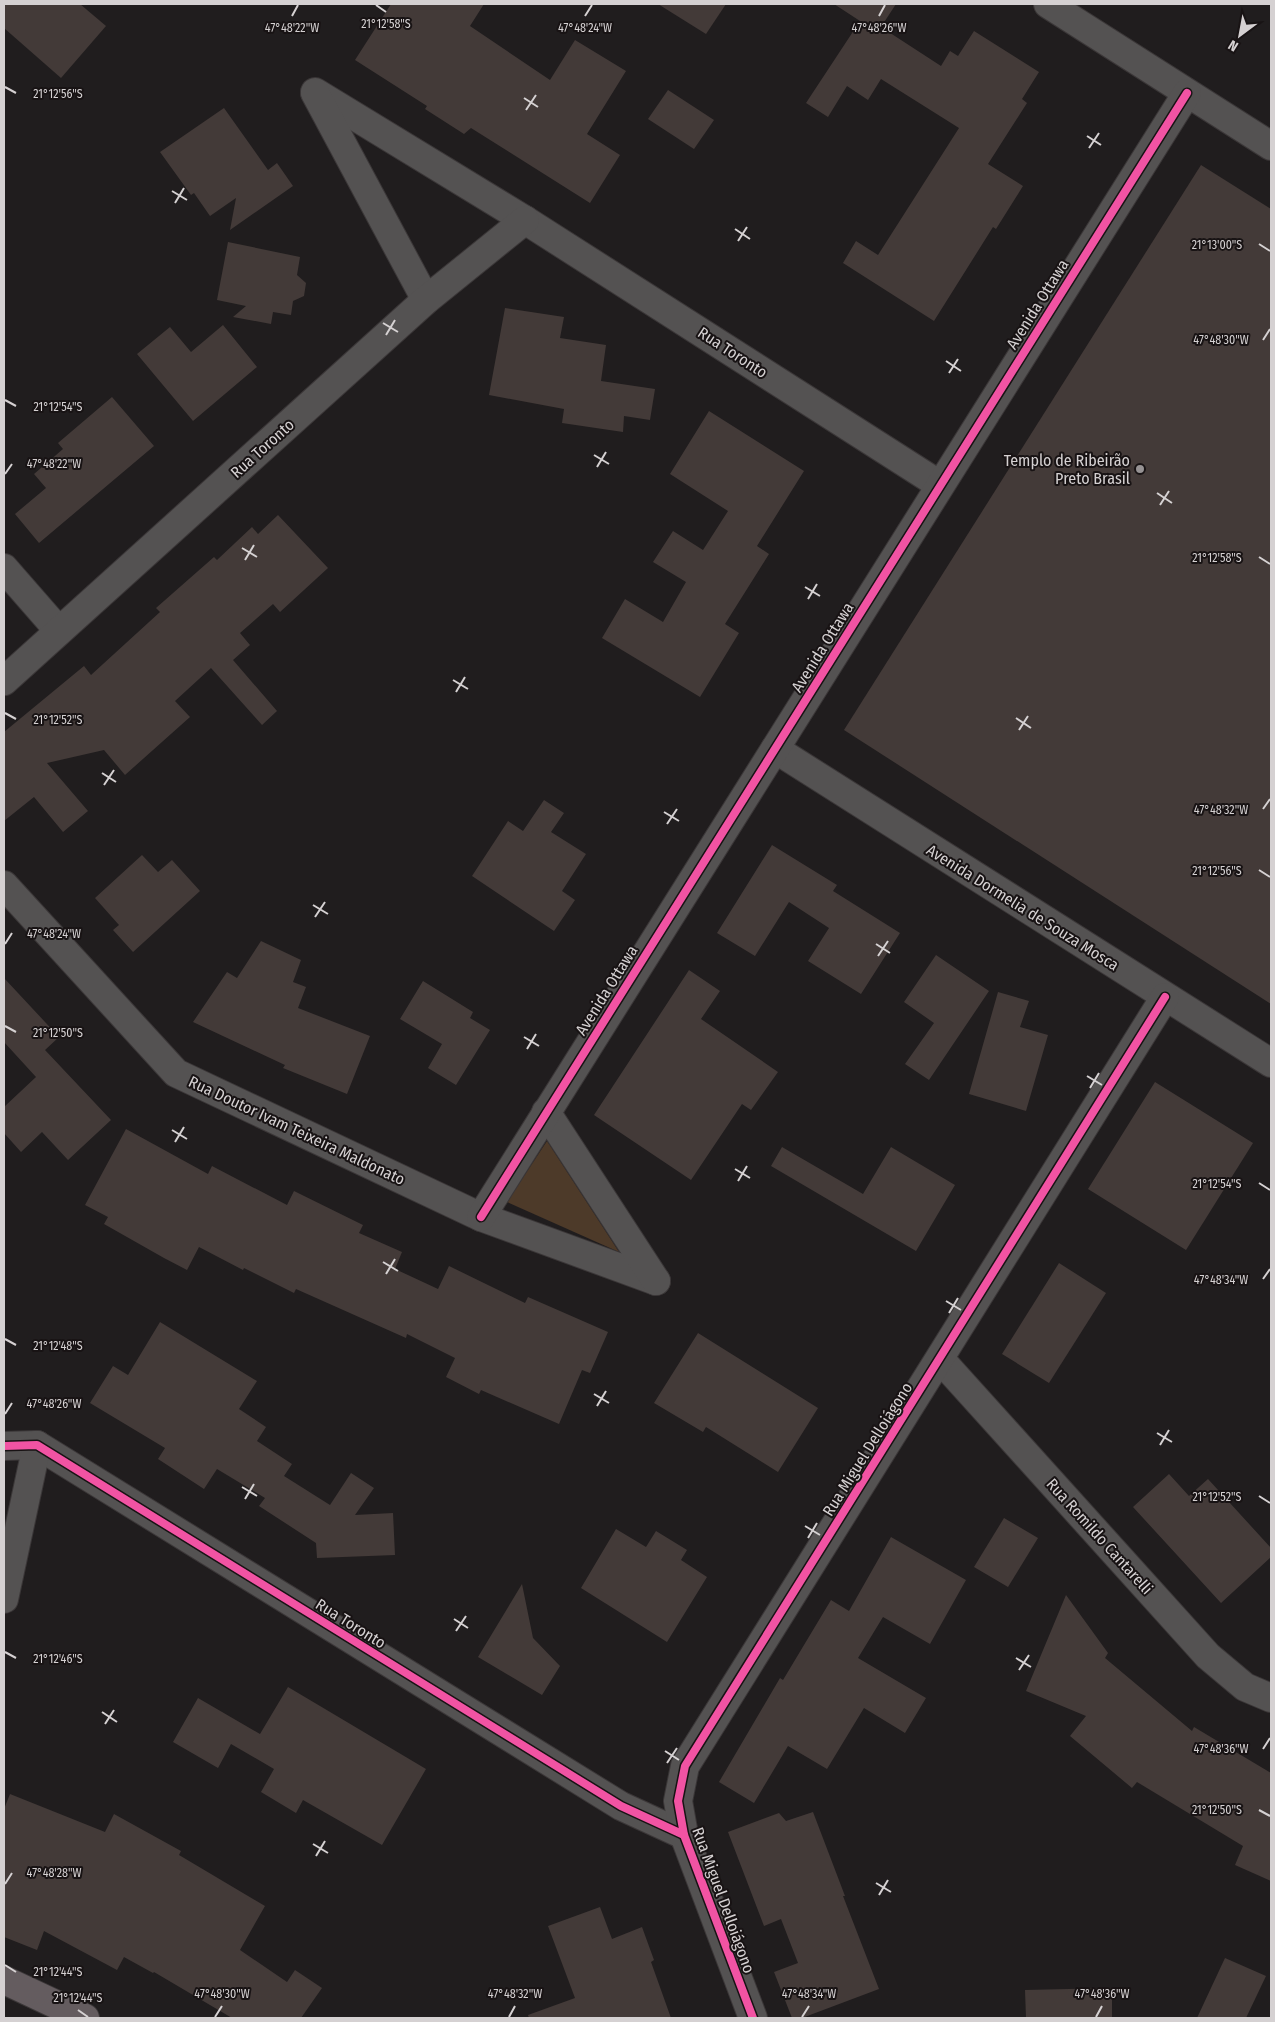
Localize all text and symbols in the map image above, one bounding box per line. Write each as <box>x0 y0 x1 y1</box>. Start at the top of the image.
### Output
north arrow <box>1215 10 1265 60</box>
text: 21°12'58"S <box>361 17 411 31</box>
text: 47°48'22"W <box>265 21 319 35</box>
text: 47°48'24"W <box>558 21 612 35</box>
text: 47°48'26"W <box>852 21 906 35</box>
text: N <box>1225 36 1241 55</box>
text: 21°12'56"S <box>33 87 83 101</box>
text: 21°13'00"S <box>1192 238 1242 252</box>
street label: Avenida Ottawa <box>1002 256 1073 353</box>
street label: Rua Toronto <box>694 323 771 382</box>
text: 47°48'30"W <box>1193 333 1249 347</box>
text: 21°12'54"S <box>34 400 83 414</box>
street label: Rua Toronto <box>227 415 298 482</box>
place label: Templo de Ribeirão Preto Brasil <box>1004 451 1130 488</box>
text: 47°48'22"W <box>27 457 81 471</box>
marker: Templo de Ribeirão Preto Brasil <box>1134 463 1146 475</box>
text: 21°12'58"S <box>1192 551 1242 565</box>
street label: Avenida Ottawa <box>787 599 858 696</box>
text: 21°12'52"S <box>34 713 82 727</box>
text: 47°48'32"W <box>1194 803 1248 817</box>
street label: Avenida Dormelia de Souza Mosca <box>923 840 1123 975</box>
text: 21°12'56"S <box>1192 864 1242 878</box>
text: 47°48'24"W <box>27 927 81 941</box>
street label: Avenida Ottawa <box>571 942 642 1039</box>
text: 21°12'50"S <box>33 1026 83 1040</box>
street label: Rua Doutor Ivam Teixeira Maldonato <box>186 1072 408 1189</box>
text: 21°12'54"S <box>1193 1177 1242 1191</box>
text: 47°48'34"W <box>1194 1273 1248 1287</box>
text: 21°12'48"S <box>33 1339 83 1353</box>
street label: Rua Miguel Delloiágono <box>819 1379 916 1520</box>
text: 47°48'26"W <box>27 1397 81 1411</box>
street label: Rua Romildo Cantarelli <box>1043 1474 1157 1598</box>
text: 21°12'52"S <box>1193 1490 1241 1504</box>
street label: Rua Toronto <box>312 1594 389 1652</box>
text: 21°12'46"S <box>33 1652 83 1666</box>
text: 47°48'36"W <box>1194 1742 1248 1756</box>
text: 21°12'50"S <box>1192 1803 1242 1817</box>
street label: Rua Miguel Delloiágono <box>688 1825 759 1976</box>
text: 47°48'28"W <box>27 1866 81 1880</box>
text: 21°12'44"S <box>34 1965 82 1979</box>
text: 47°48'30"W <box>194 1987 250 2001</box>
text: 47°48'32"W <box>488 1987 542 2001</box>
text: 47°48'34"W <box>782 1987 836 2001</box>
text: 47°48'36"W <box>1075 1987 1129 2001</box>
text: 21°12'44"S <box>54 1991 102 2005</box>

